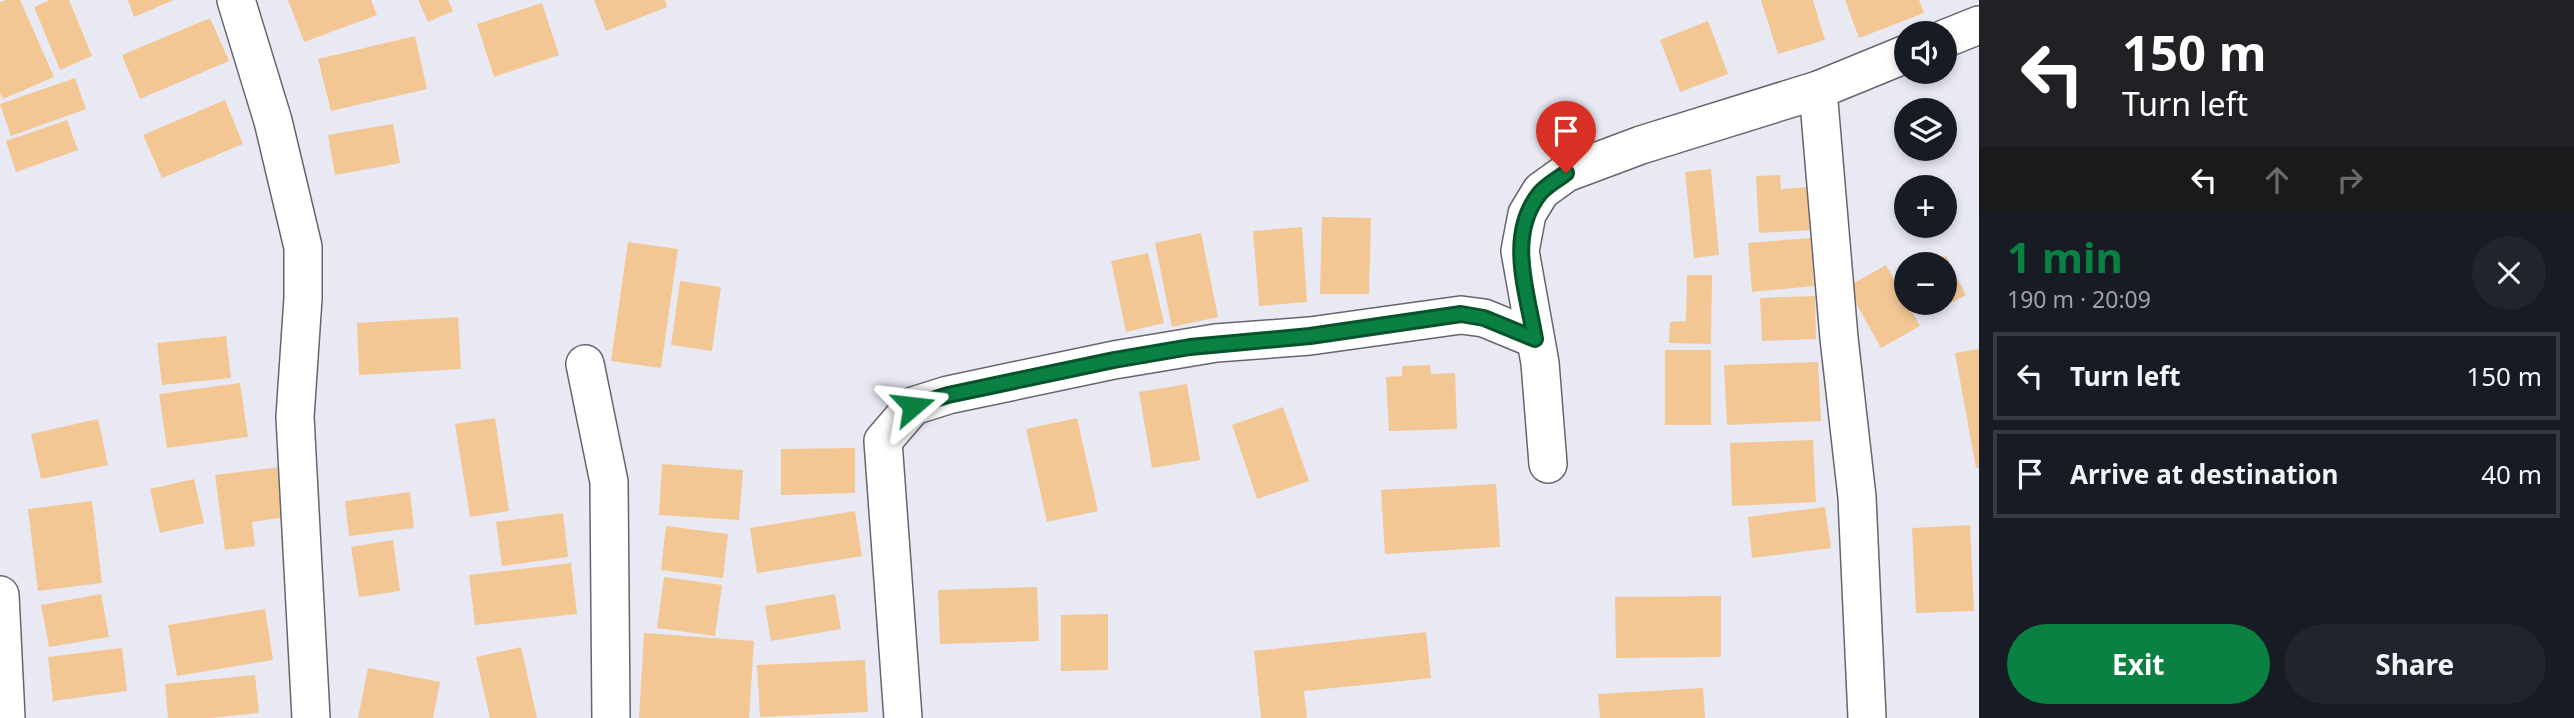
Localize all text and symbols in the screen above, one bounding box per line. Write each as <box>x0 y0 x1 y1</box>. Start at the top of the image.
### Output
text: 150 m <box>2122 19 2267 85</box>
map controls <box>1894 21 1957 315</box>
button: sound <box>1894 21 1957 84</box>
icon: left <box>2007 28 2098 119</box>
text: Turn left <box>2122 82 2248 125</box>
button: layers <box>1894 98 1957 161</box>
pin <box>1536 101 1596 173</box>
icon: arrive <box>1547 112 1585 150</box>
icon: left <box>2185 161 2223 199</box>
icon: ahead <box>2258 161 2296 199</box>
icon: right <box>2331 161 2369 199</box>
button: + <box>1894 175 1957 238</box>
text: 1 min <box>2007 228 2123 285</box>
button: close <box>2472 236 2546 310</box>
button: − <box>1894 252 1957 315</box>
text: 190 m · 20:09 <box>2007 283 2151 315</box>
icon: left <box>2011 357 2049 395</box>
text: Turn left <box>2070 358 2181 394</box>
text: 150 m <box>2466 358 2542 394</box>
position arrow <box>876 369 950 443</box>
icon: arrive <box>2011 455 2049 493</box>
text: Arrive at destination <box>2070 456 2339 492</box>
text: 40 m <box>2481 456 2542 492</box>
button: Exit <box>2007 624 2270 704</box>
button: Share <box>2284 624 2546 704</box>

